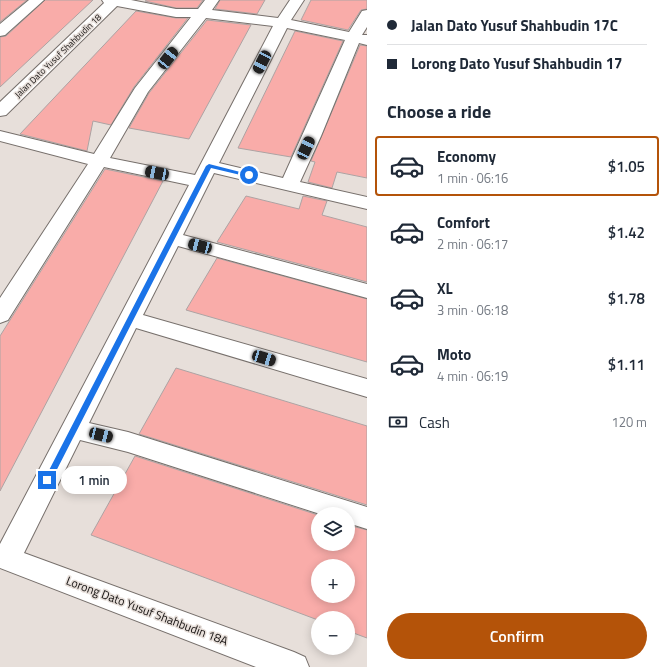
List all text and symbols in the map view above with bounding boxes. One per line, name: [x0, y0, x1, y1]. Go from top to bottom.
street label: Jalan Dato Yusuf Shahbudin 18: [11, 11, 104, 101]
text: Jalan Dato Yusuf Shahbudin 17C: [411, 14, 618, 37]
car: [156, 45, 180, 71]
car: [251, 49, 273, 75]
text: Lorong Dato Yusuf Shahbudin 17: [411, 52, 622, 75]
text: Choose a ride: [387, 98, 491, 125]
car: [295, 135, 317, 161]
text: Economy: [437, 145, 496, 168]
icon: car: [389, 148, 425, 184]
text: $1.05: [608, 155, 645, 178]
car: [144, 165, 170, 181]
route start: [240, 166, 258, 184]
text: 1 min · 06:16: [437, 168, 508, 188]
text: Comfort: [437, 211, 490, 234]
icon: car: [389, 214, 425, 250]
text: $1.42: [608, 221, 645, 244]
text: 2 min · 06:17: [437, 234, 508, 254]
car: [187, 237, 213, 255]
text: XL: [437, 277, 453, 300]
icon: car: [389, 280, 425, 316]
text: $1.78: [608, 287, 645, 310]
text: 3 min · 06:18: [437, 300, 508, 320]
text: Moto: [437, 343, 471, 366]
icon: car: [389, 346, 425, 382]
car: [251, 349, 277, 367]
text: $1.11: [608, 353, 645, 376]
text: 4 min · 06:19: [437, 366, 508, 386]
icon: cash: [387, 411, 409, 433]
text: Cash: [419, 411, 450, 434]
text: 120 m: [611, 412, 647, 432]
car: [88, 426, 114, 444]
callout: 1 min: [61, 466, 127, 494]
text: 1 min: [78, 470, 110, 490]
route end: [38, 471, 56, 489]
map controls: [311, 507, 355, 655]
button: layers: [311, 507, 355, 551]
button: +: [311, 559, 355, 603]
street label: Lorong Dato Yusuf Shahbudin 18A: [63, 571, 231, 650]
button: −: [311, 611, 355, 655]
button: Confirm: [387, 613, 647, 659]

